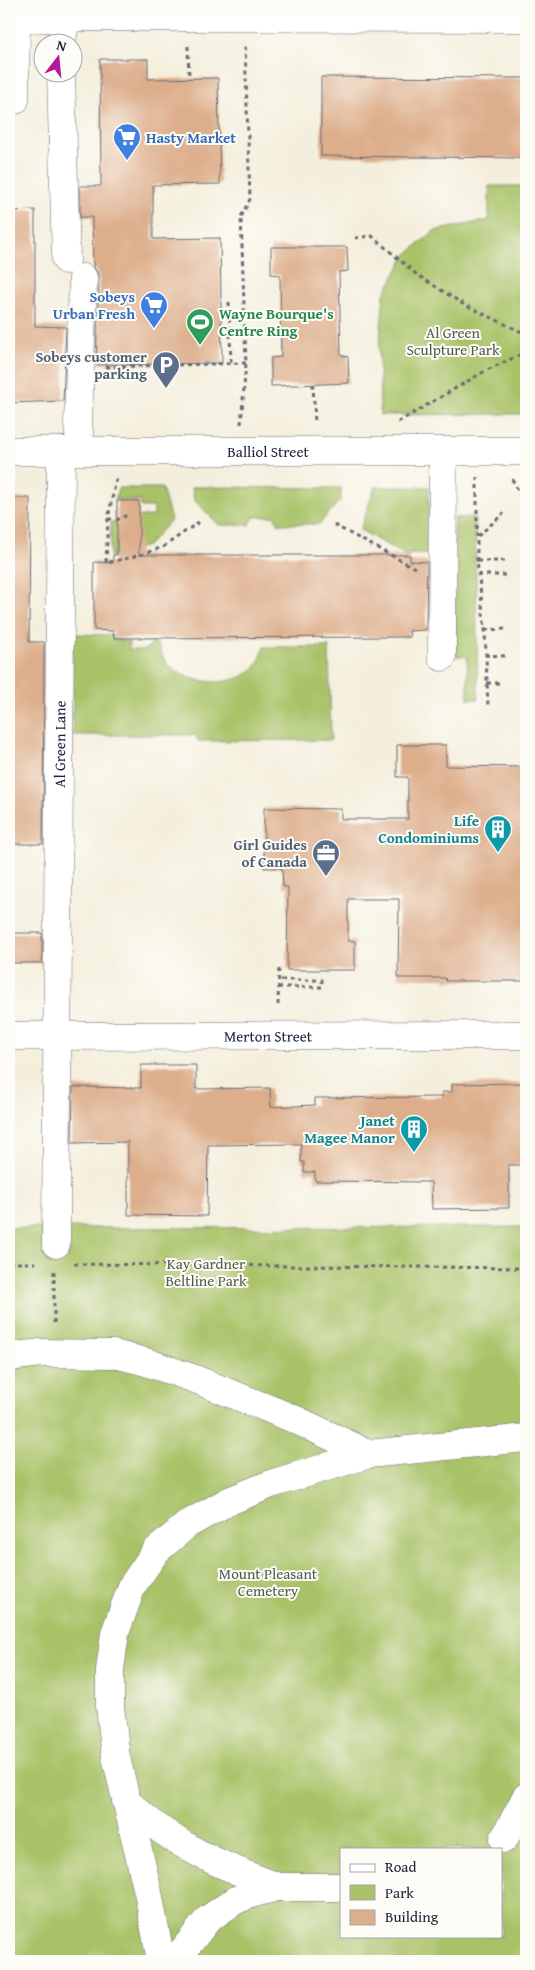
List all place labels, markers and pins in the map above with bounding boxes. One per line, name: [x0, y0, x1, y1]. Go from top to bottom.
supermarket icon: Hasty Market: [112, 122, 142, 161]
place label: Hasty Market: [146, 127, 236, 148]
place label: Sobeys Urban Fresh: [53, 286, 135, 324]
supermarket icon: Sobeys Urban Fresh: [139, 290, 169, 329]
place label: Wayne Bourque's Centre Ring: [219, 303, 334, 341]
sports icon: Wayne Bourque's Centre Ring: [185, 307, 215, 346]
place label: Sobeys customer parking: [35, 346, 147, 384]
parking icon: Sobeys customer parking: [151, 350, 181, 389]
place label: Life Condominiums: [378, 810, 479, 848]
building icon: Life Condominiums: [483, 814, 513, 853]
place label: Girl Guides of Canada: [234, 834, 307, 872]
office icon: Girl Guides of Canada: [311, 838, 341, 877]
place label: Janet Magee Manor: [304, 1110, 395, 1148]
building icon: Janet Magee Manor: [399, 1114, 429, 1153]

